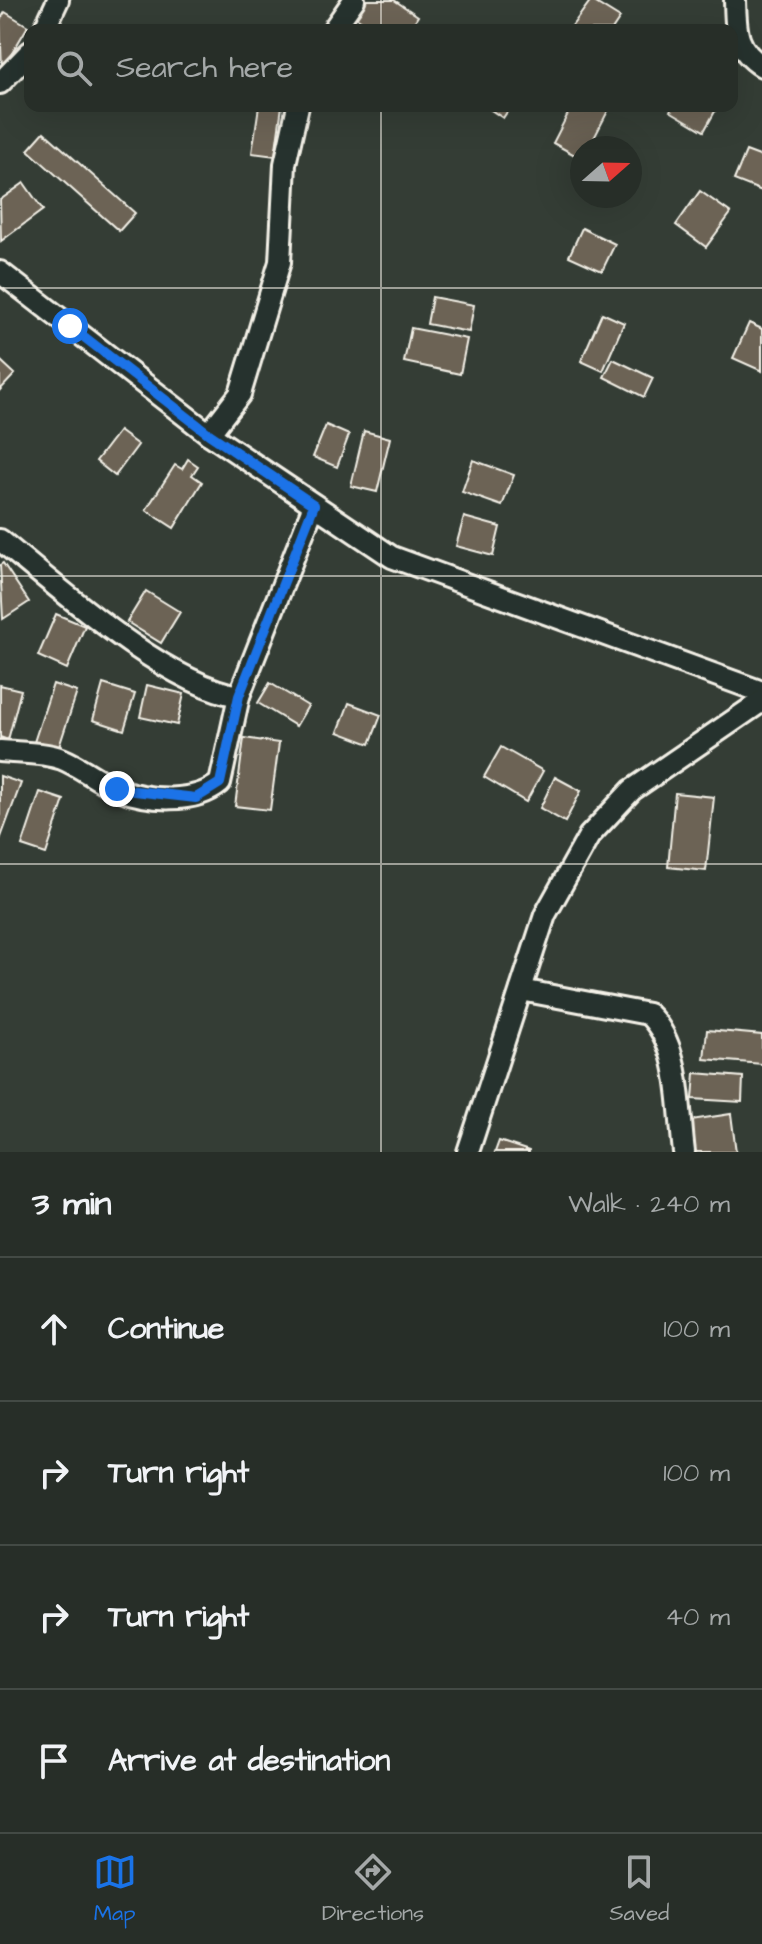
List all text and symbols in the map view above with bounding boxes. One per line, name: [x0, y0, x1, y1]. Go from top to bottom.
search box: [24, 24, 738, 112]
icon: search: [52, 46, 96, 90]
text: Search here: [116, 47, 293, 89]
north arrow: [570, 136, 642, 208]
route start: [52, 308, 88, 344]
route end: [99, 771, 135, 807]
text: 3 min: [32, 1180, 112, 1228]
text: Walk · 240 m: [568, 1186, 730, 1222]
icon: ahead: [32, 1307, 76, 1351]
text: Continue: [108, 1308, 224, 1350]
text: 100 m: [663, 1311, 730, 1347]
icon: right: [32, 1451, 76, 1495]
text: Turn right: [108, 1452, 249, 1494]
text: 100 m: [663, 1455, 730, 1491]
icon: right: [32, 1595, 76, 1639]
text: Turn right: [108, 1596, 249, 1638]
text: 40 m: [665, 1599, 730, 1635]
icon: arrive: [32, 1739, 76, 1783]
text: Arrive at destination: [108, 1740, 390, 1782]
tab: Map: [93, 1850, 137, 1929]
tab: Directions: [322, 1850, 424, 1929]
tab: Saved: [609, 1850, 669, 1929]

